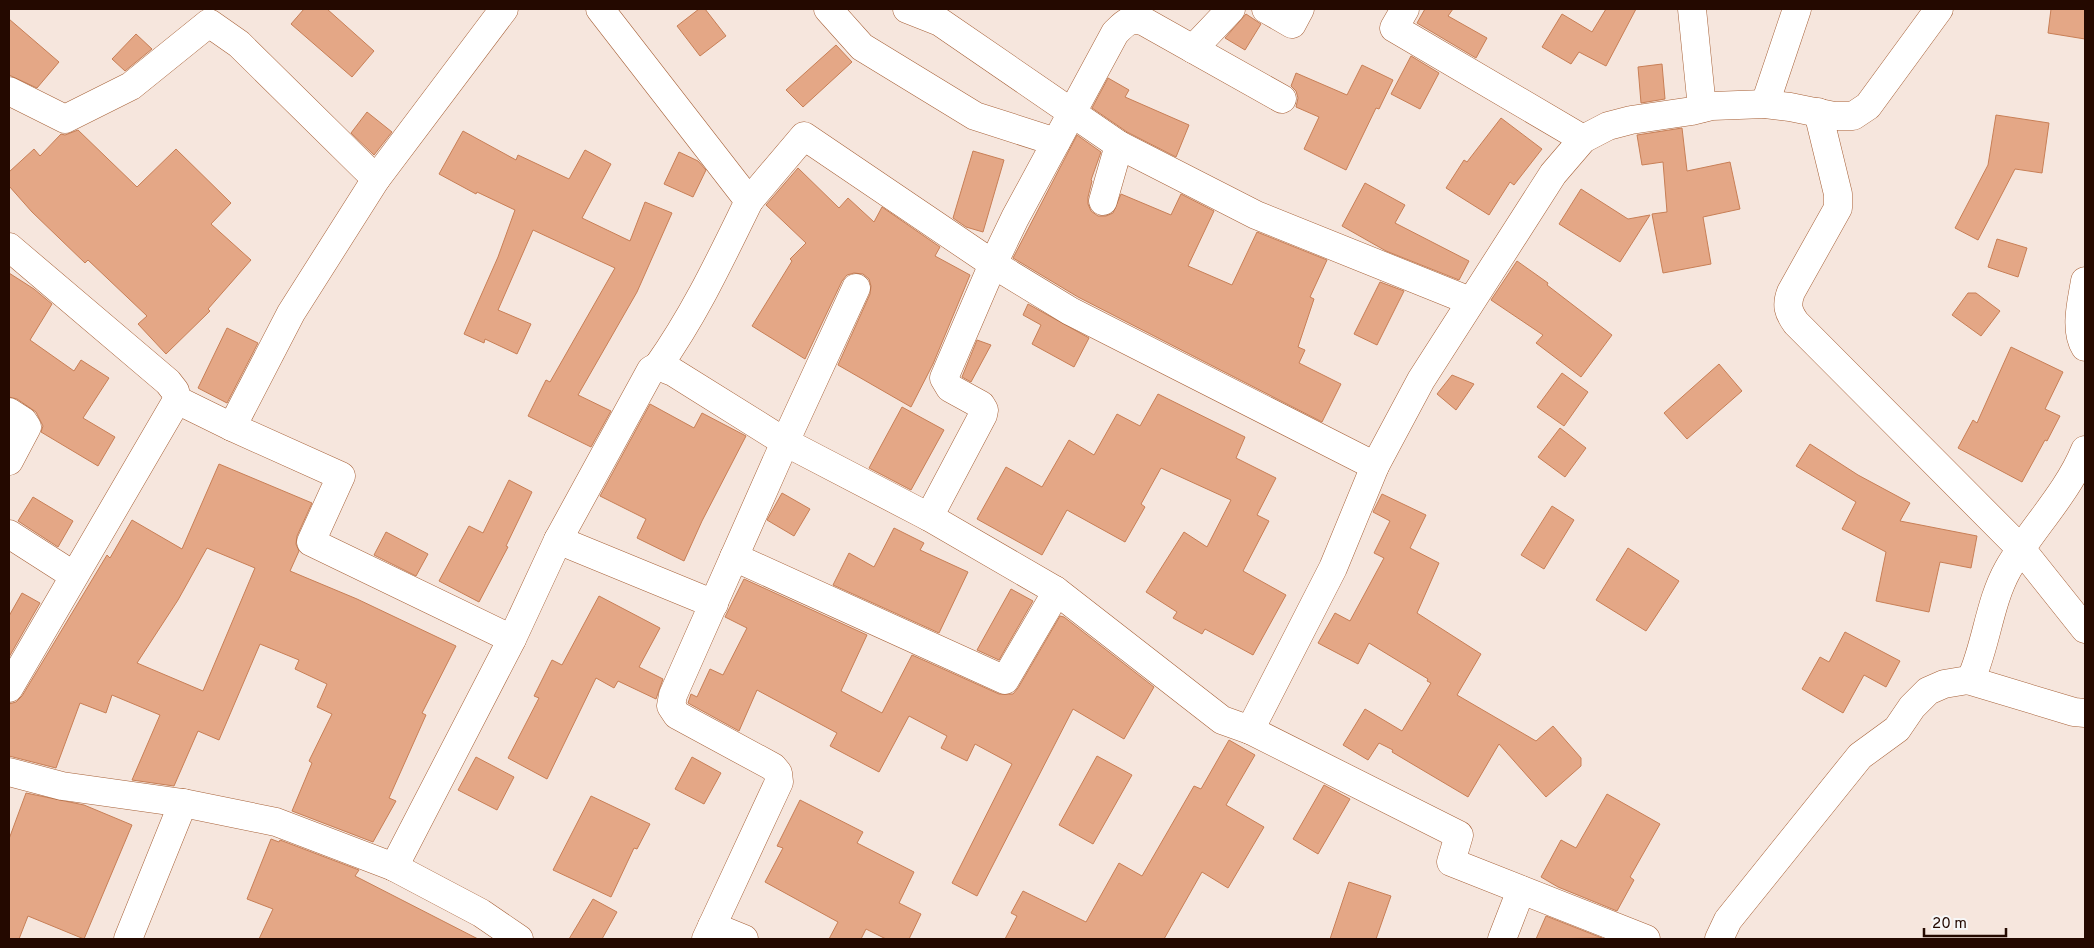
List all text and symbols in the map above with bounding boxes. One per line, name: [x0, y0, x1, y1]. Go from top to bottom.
scale bar: [1924, 906, 2006, 938]
text: 20 m: [1932, 915, 1967, 934]

